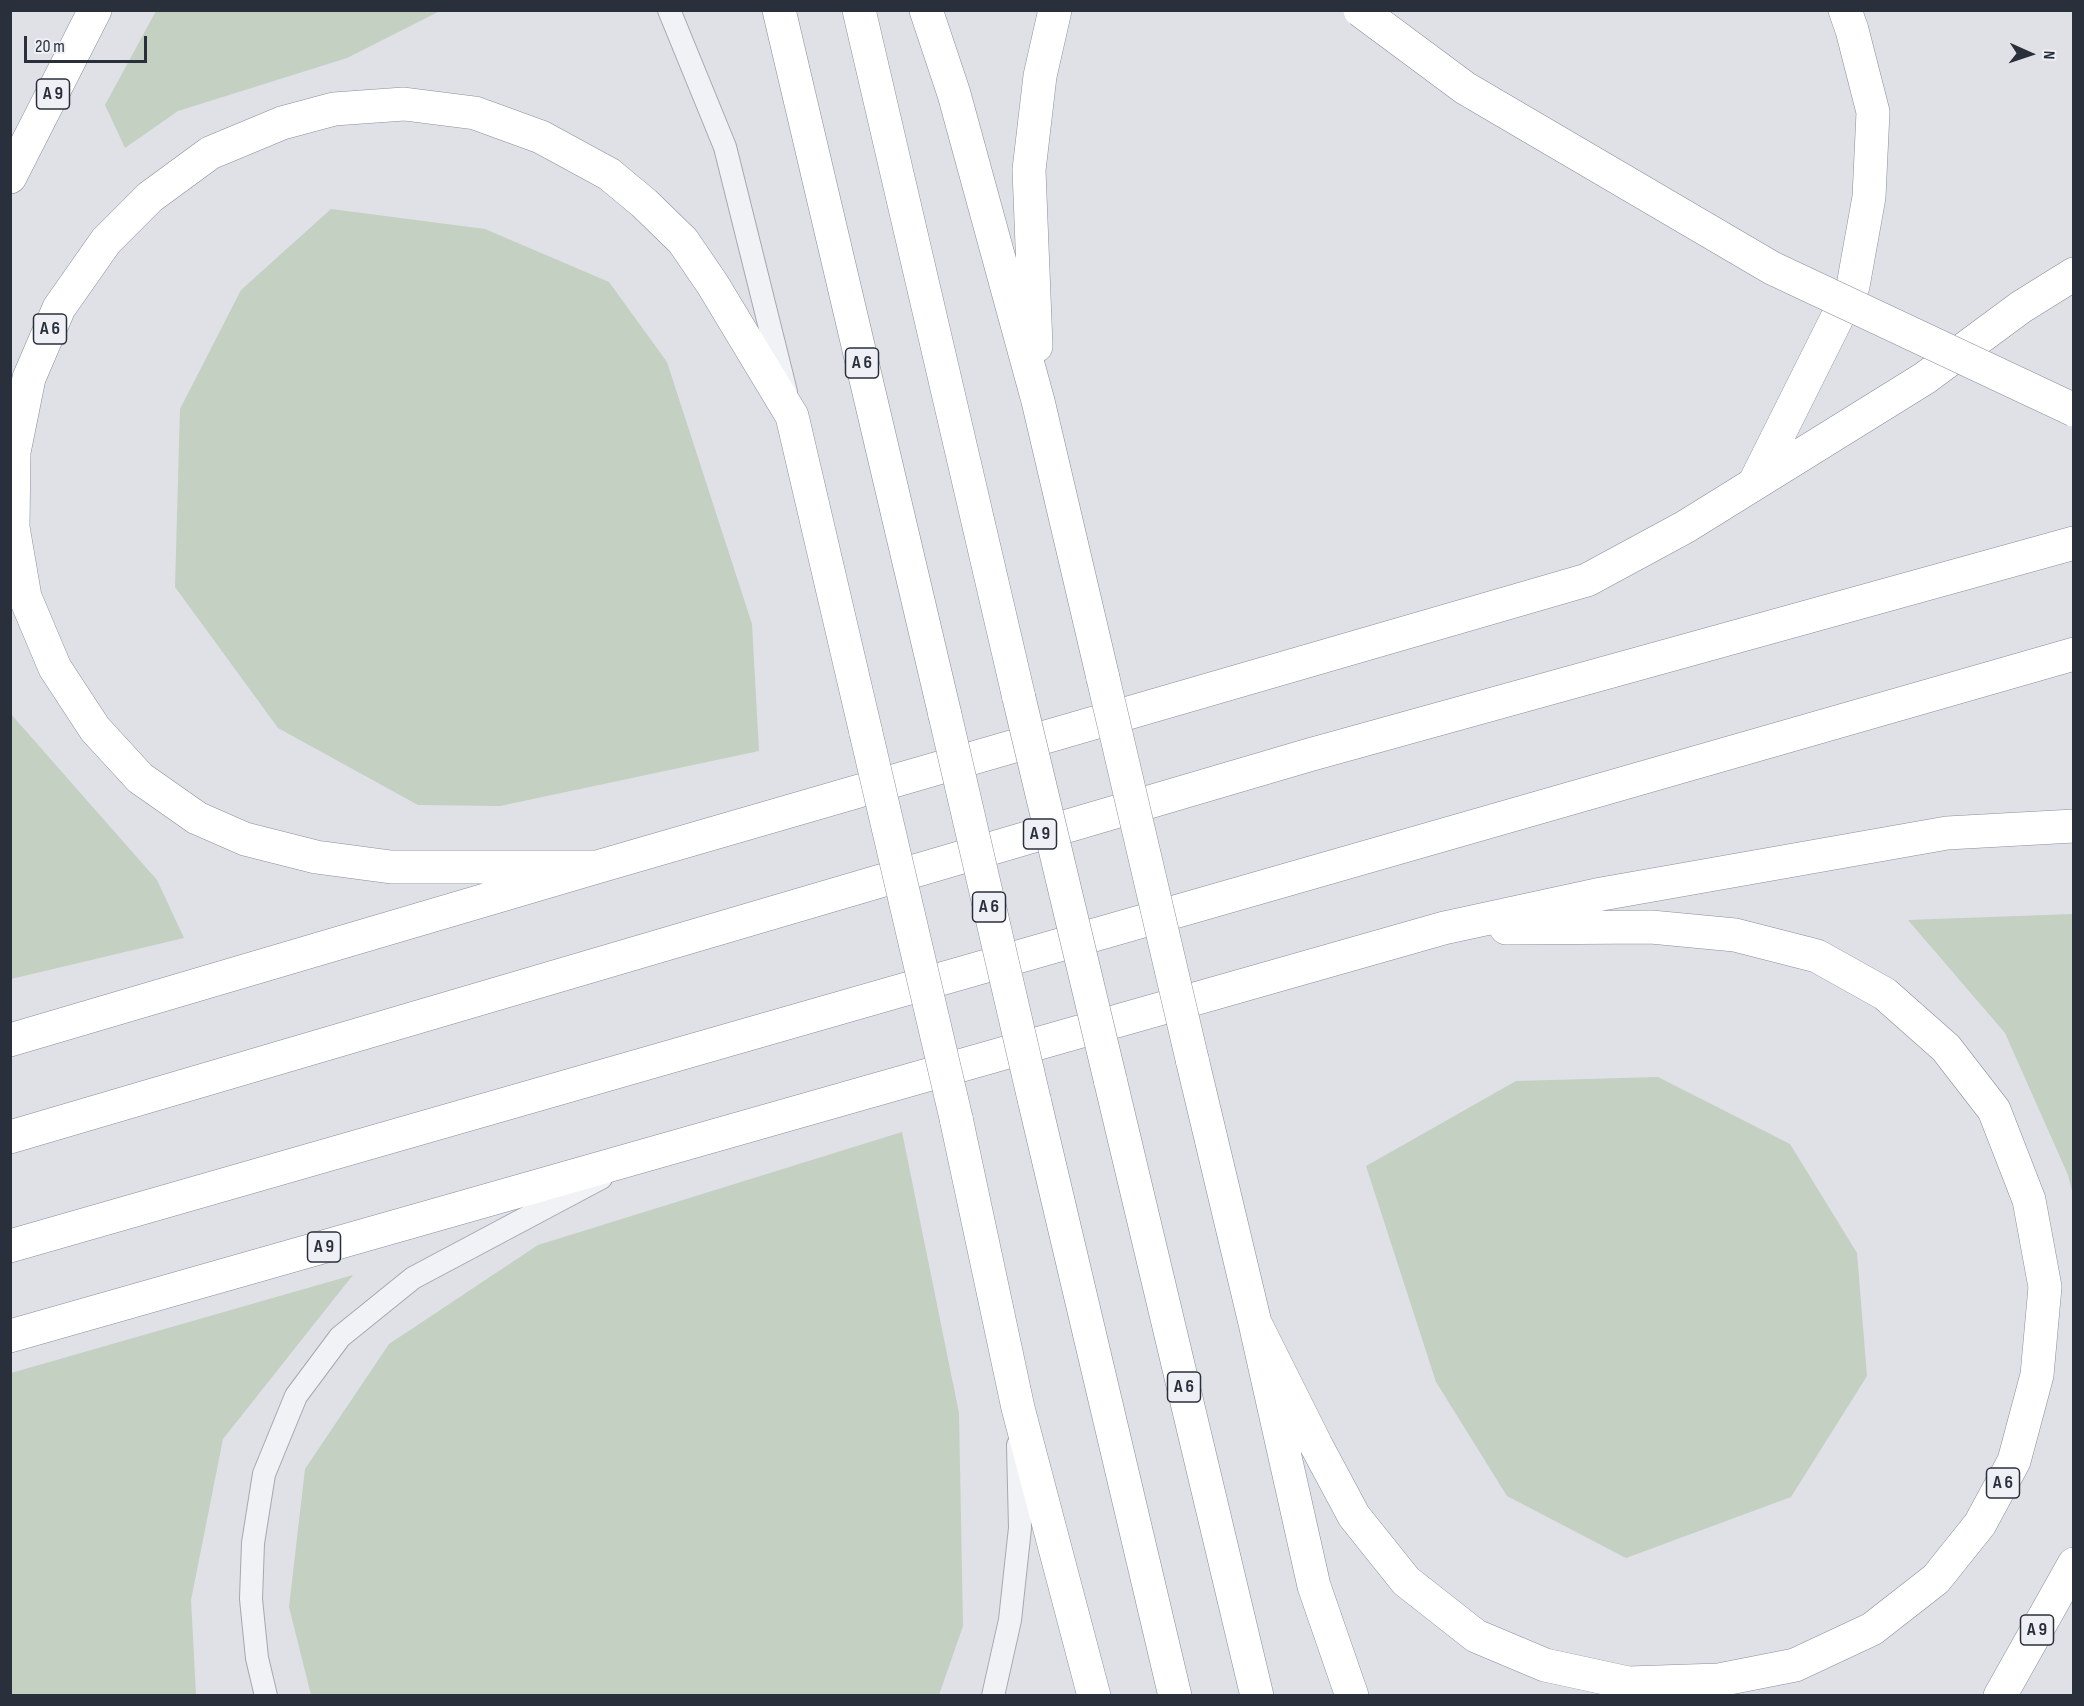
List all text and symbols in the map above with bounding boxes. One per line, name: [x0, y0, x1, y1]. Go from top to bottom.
scale bar: [27, 24, 150, 62]
north arrow: [2000, 24, 2060, 84]
text: 20 m: [35, 36, 65, 57]
text: N: [2039, 50, 2058, 60]
road number: A 9: [36, 79, 70, 109]
road number: A 6: [34, 314, 66, 344]
road number: A 6: [846, 348, 878, 378]
road number: A 9: [1024, 819, 1056, 849]
road number: A 6: [972, 892, 1006, 922]
road number: A 9: [308, 1232, 340, 1262]
road number: A 6: [1168, 1372, 1200, 1402]
road number: A 6: [1986, 1468, 2020, 1498]
road number: A 9: [2020, 1615, 2054, 1645]

